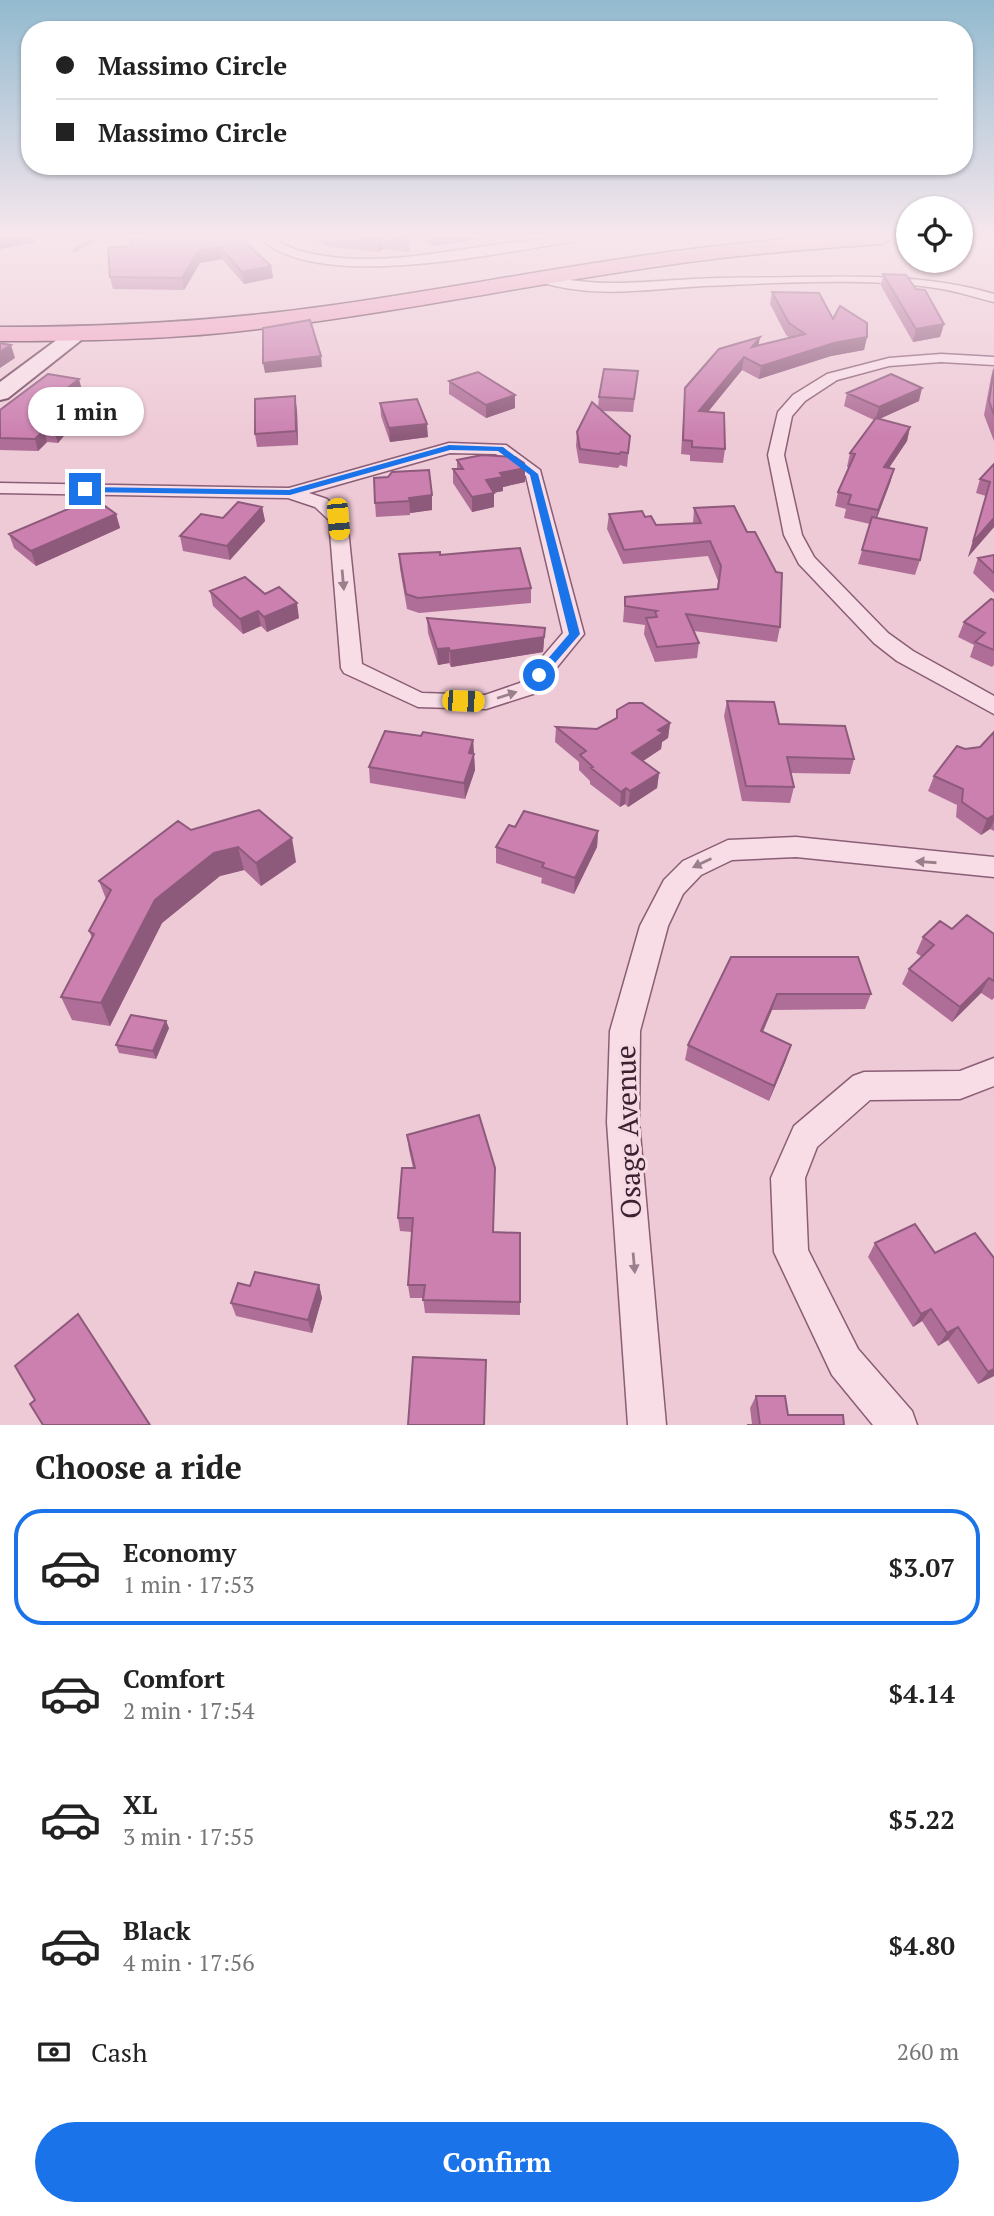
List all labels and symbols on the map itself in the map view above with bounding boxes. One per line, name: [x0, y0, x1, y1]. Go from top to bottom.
callout: 1 min: [27, 388, 143, 436]
route end: [69, 473, 101, 505]
car: [326, 497, 351, 541]
one-way arrow: [338, 569, 349, 591]
route start: [523, 659, 555, 691]
one-way arrow: [496, 689, 517, 700]
car: [442, 690, 485, 712]
one-way arrow: [915, 856, 937, 867]
one-way arrow: [692, 857, 712, 868]
street label: Osage Avenue: [606, 1045, 649, 1219]
one-way arrow: [629, 1253, 640, 1275]

